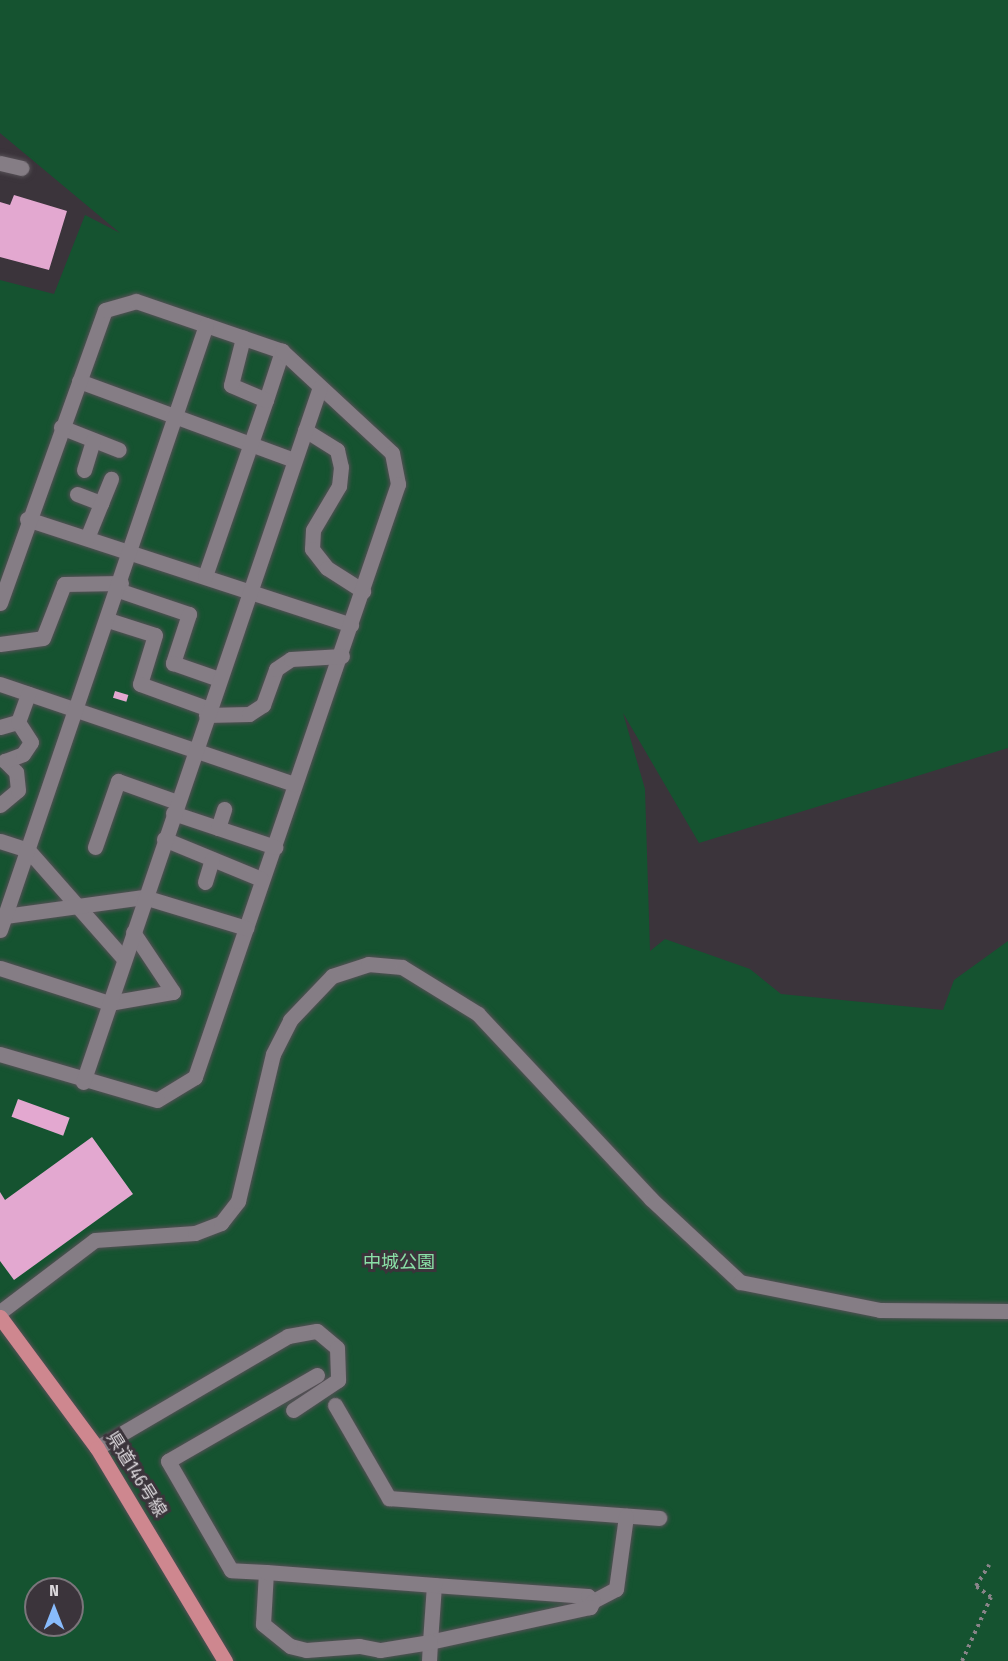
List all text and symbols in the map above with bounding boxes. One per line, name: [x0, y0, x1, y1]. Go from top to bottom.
park label: 中城公園: [363, 1251, 435, 1273]
street label: 県道146号線: [101, 1427, 171, 1521]
north arrow: [24, 1577, 84, 1637]
text: N: [49, 1581, 59, 1600]

